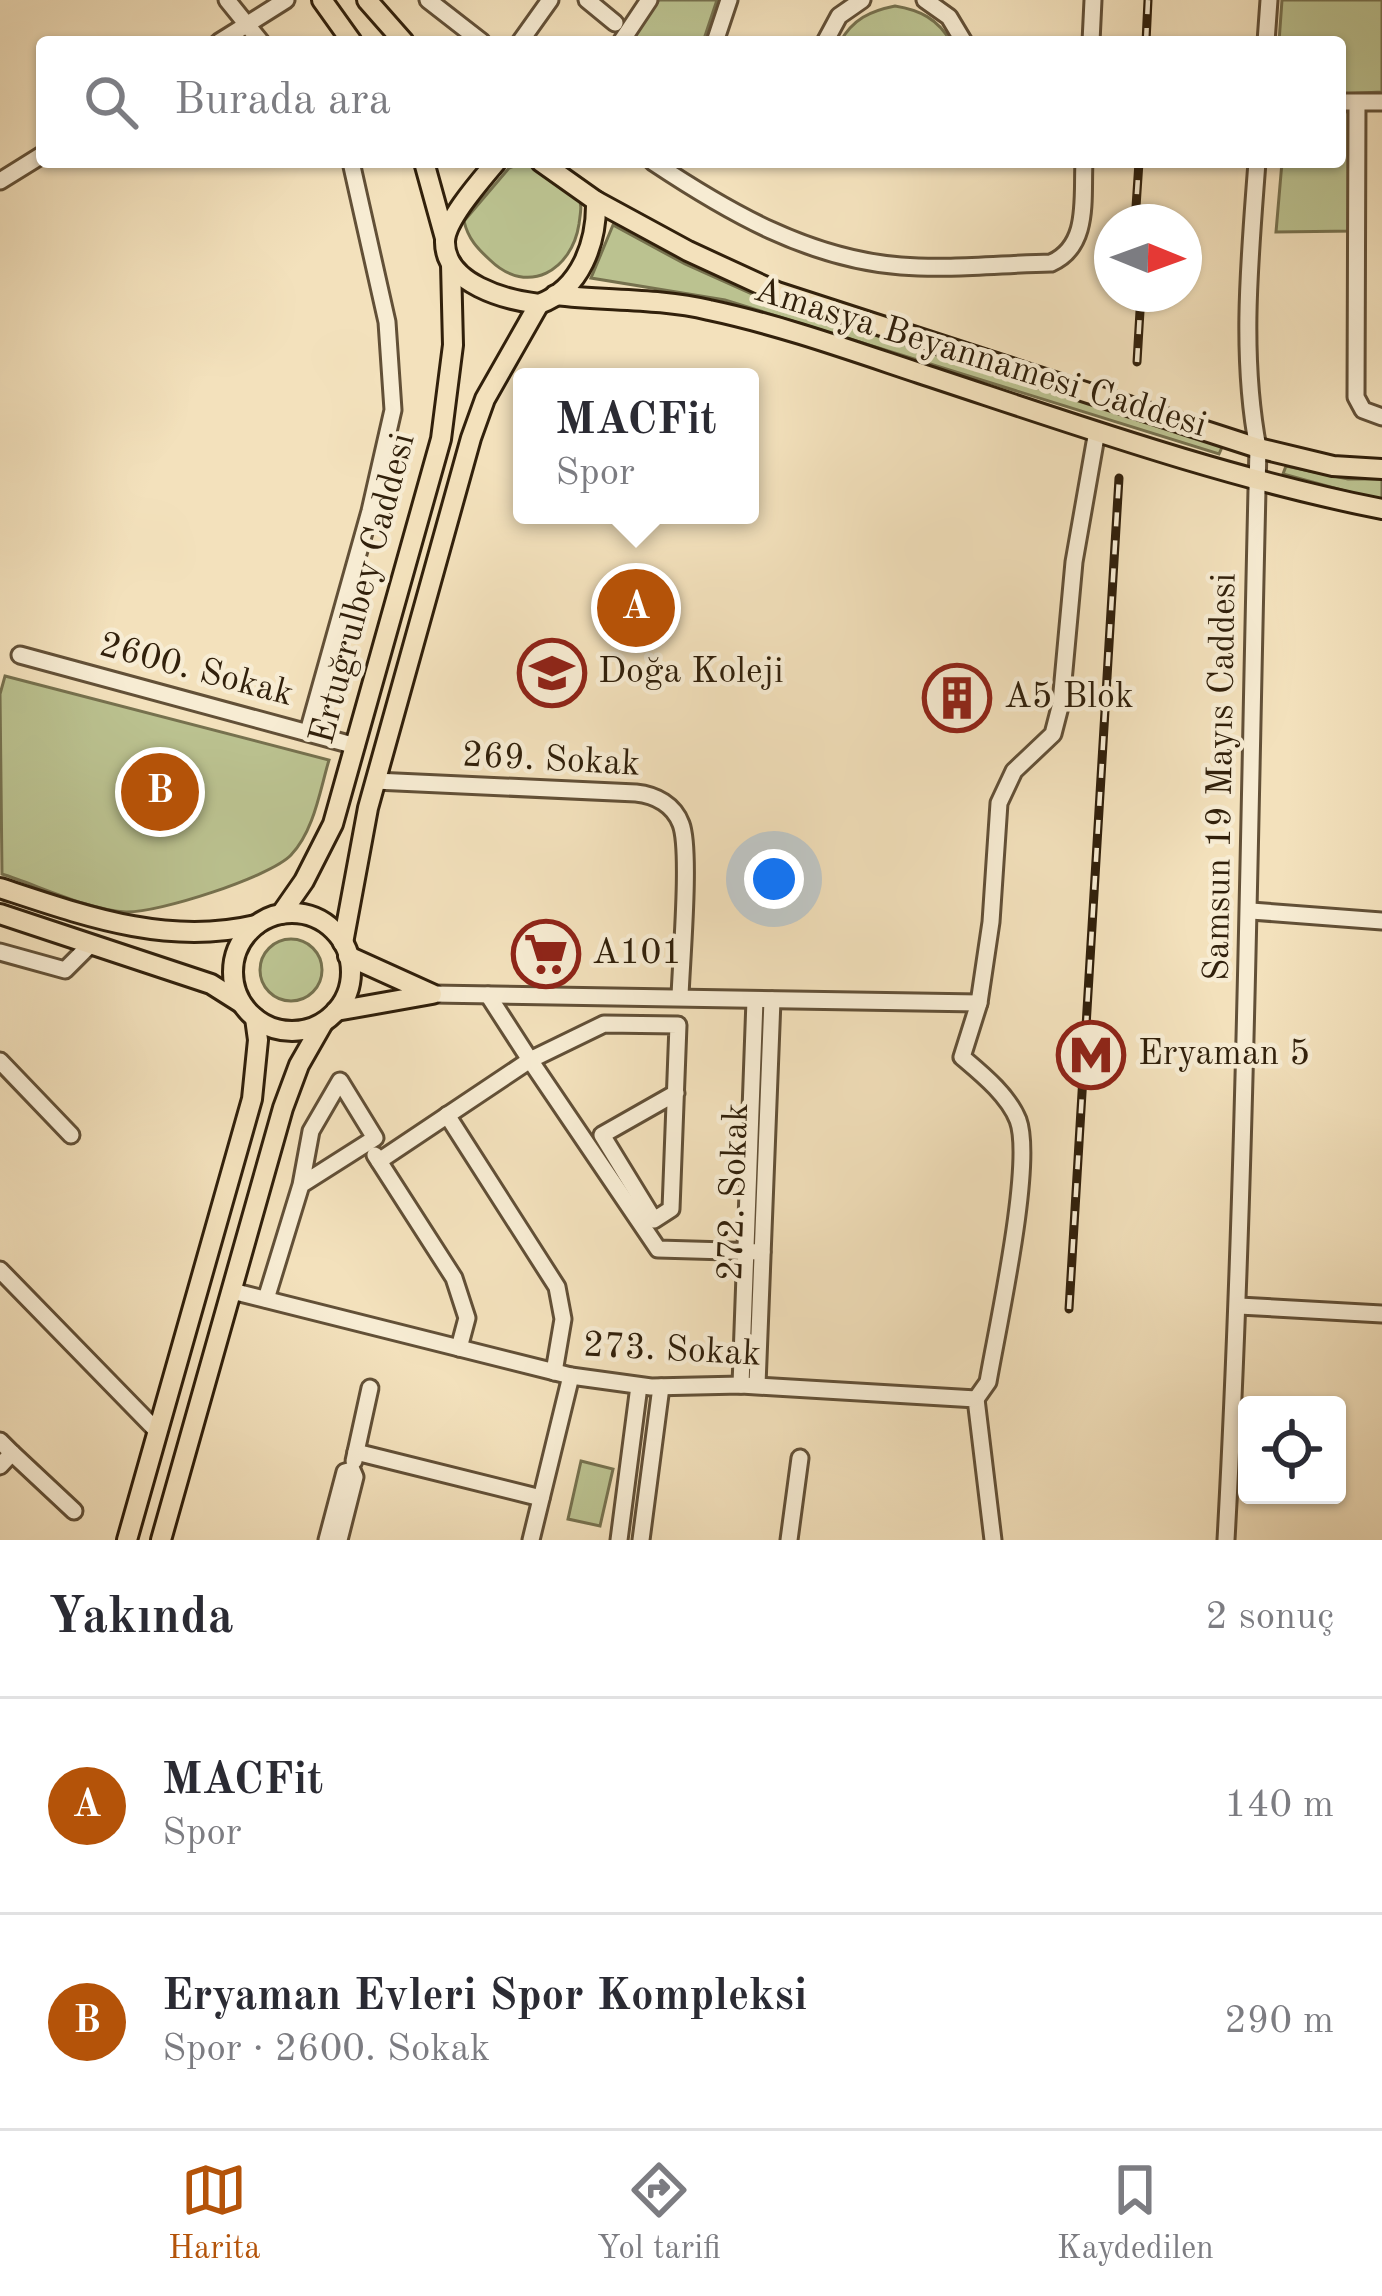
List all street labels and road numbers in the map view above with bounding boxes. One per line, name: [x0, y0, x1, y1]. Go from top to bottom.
street label: Amasya Beyannamesi Caddesi: [750, 273, 1210, 445]
street label: Ertuğrulbey Caddesi: [305, 430, 423, 748]
street label: Samsun 19 Mayıs Caddesi: [1200, 573, 1244, 981]
street label: 2600. Sokak: [95, 628, 297, 714]
street label: 269. Sokak: [461, 738, 641, 784]
street label: 272. Sokak: [714, 1102, 756, 1282]
street label: 273. Sokak: [582, 1328, 762, 1374]

